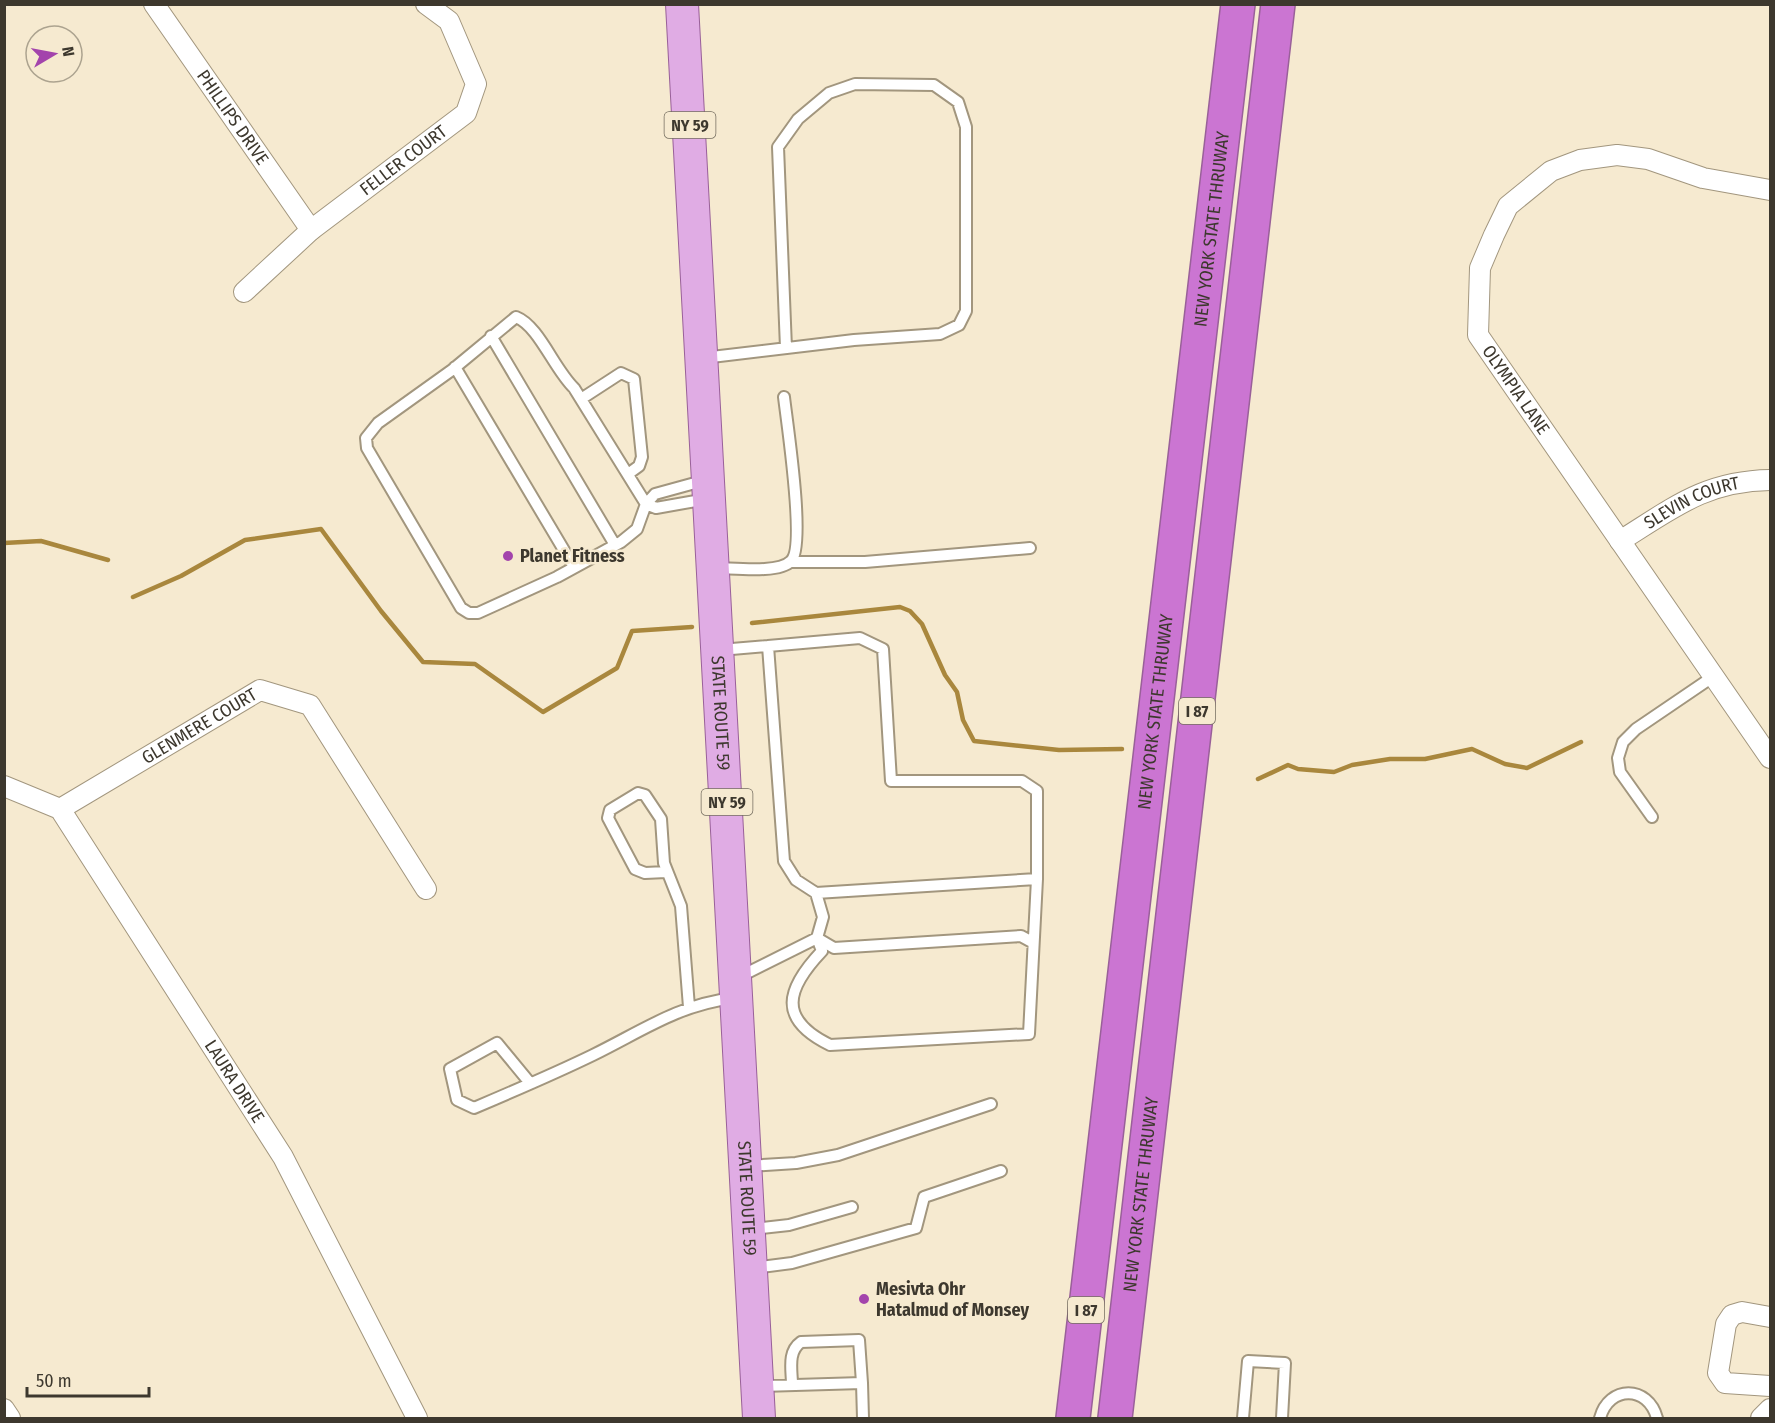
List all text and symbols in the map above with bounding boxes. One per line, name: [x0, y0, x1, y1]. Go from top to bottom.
north arrow: [24, 24, 84, 84]
text: N: [58, 45, 78, 58]
street label: PHILLIPS DRIVE: [192, 66, 273, 169]
road number: NY 59: [664, 112, 716, 138]
street label: FELLER COURT: [356, 120, 452, 200]
street label: NEW YORK STATE THRUWAY: [1189, 130, 1234, 328]
street label: OLYMPIA LANE: [1477, 341, 1554, 439]
street label: SLEVIN COURT: [1640, 472, 1742, 534]
place label: Planet Fitness: [520, 545, 625, 567]
marker: Planet Fitness: [501, 549, 515, 563]
street label: NEW YORK STATE THRUWAY: [1133, 613, 1178, 811]
street label: STATE ROUTE 59: [706, 655, 735, 771]
street label: GLENMERE COURT: [138, 683, 261, 769]
road number: I 87: [1179, 698, 1215, 724]
road number: NY 59: [702, 789, 752, 815]
street label: LAURA DRIVE: [200, 1036, 269, 1127]
street label: NEW YORK STATE THRUWAY: [1119, 1096, 1163, 1293]
street label: STATE ROUTE 59: [733, 1140, 761, 1256]
place label: Mesivta Ohr Hatalmud of Monsey: [876, 1278, 1029, 1321]
marker: Mesivta Ohr Hatalmud of Monsey: [857, 1292, 871, 1306]
road number: I 87: [1068, 1297, 1104, 1323]
scale bar: [27, 1360, 148, 1398]
text: 50 m: [36, 1370, 72, 1392]

